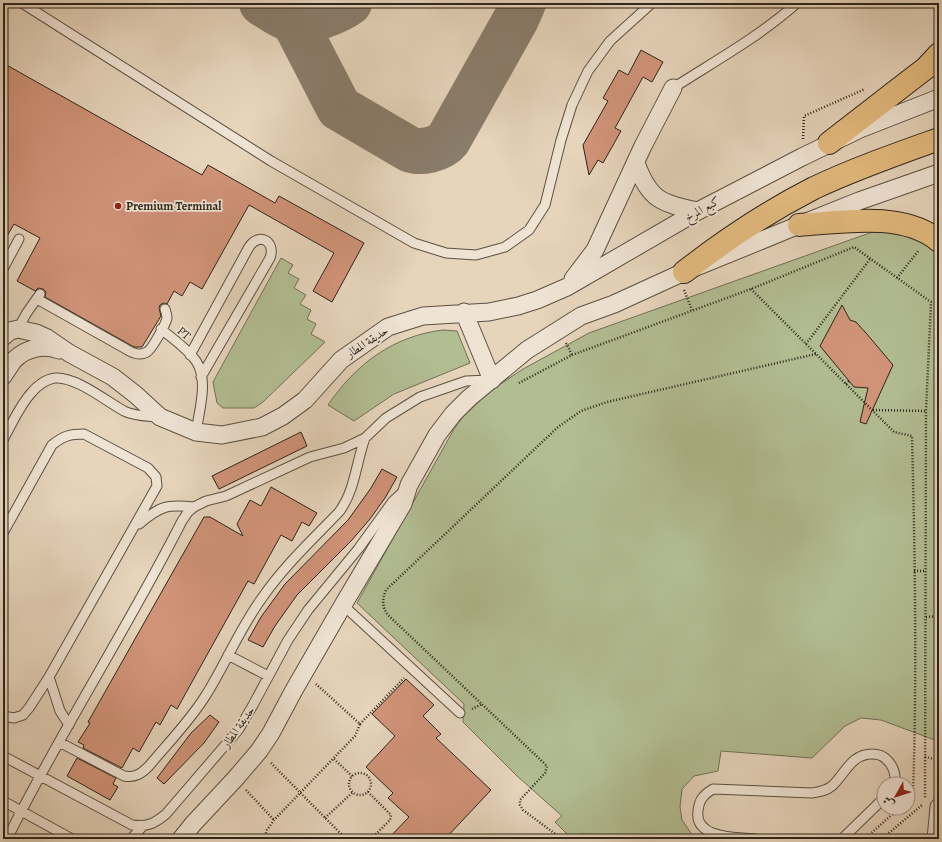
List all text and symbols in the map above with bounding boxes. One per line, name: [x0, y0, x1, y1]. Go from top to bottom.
street label: كبع المرخ: [681, 193, 724, 228]
place label: Premium Terminal: [126, 198, 222, 214]
marker: Premium Terminal: [113, 201, 123, 211]
street label: حديقة المطار: [342, 322, 391, 362]
street label: PT: [174, 323, 195, 344]
street label: حديقة المطار: [217, 703, 258, 752]
north arrow: [876, 776, 916, 816]
text: ش: [879, 793, 898, 811]

